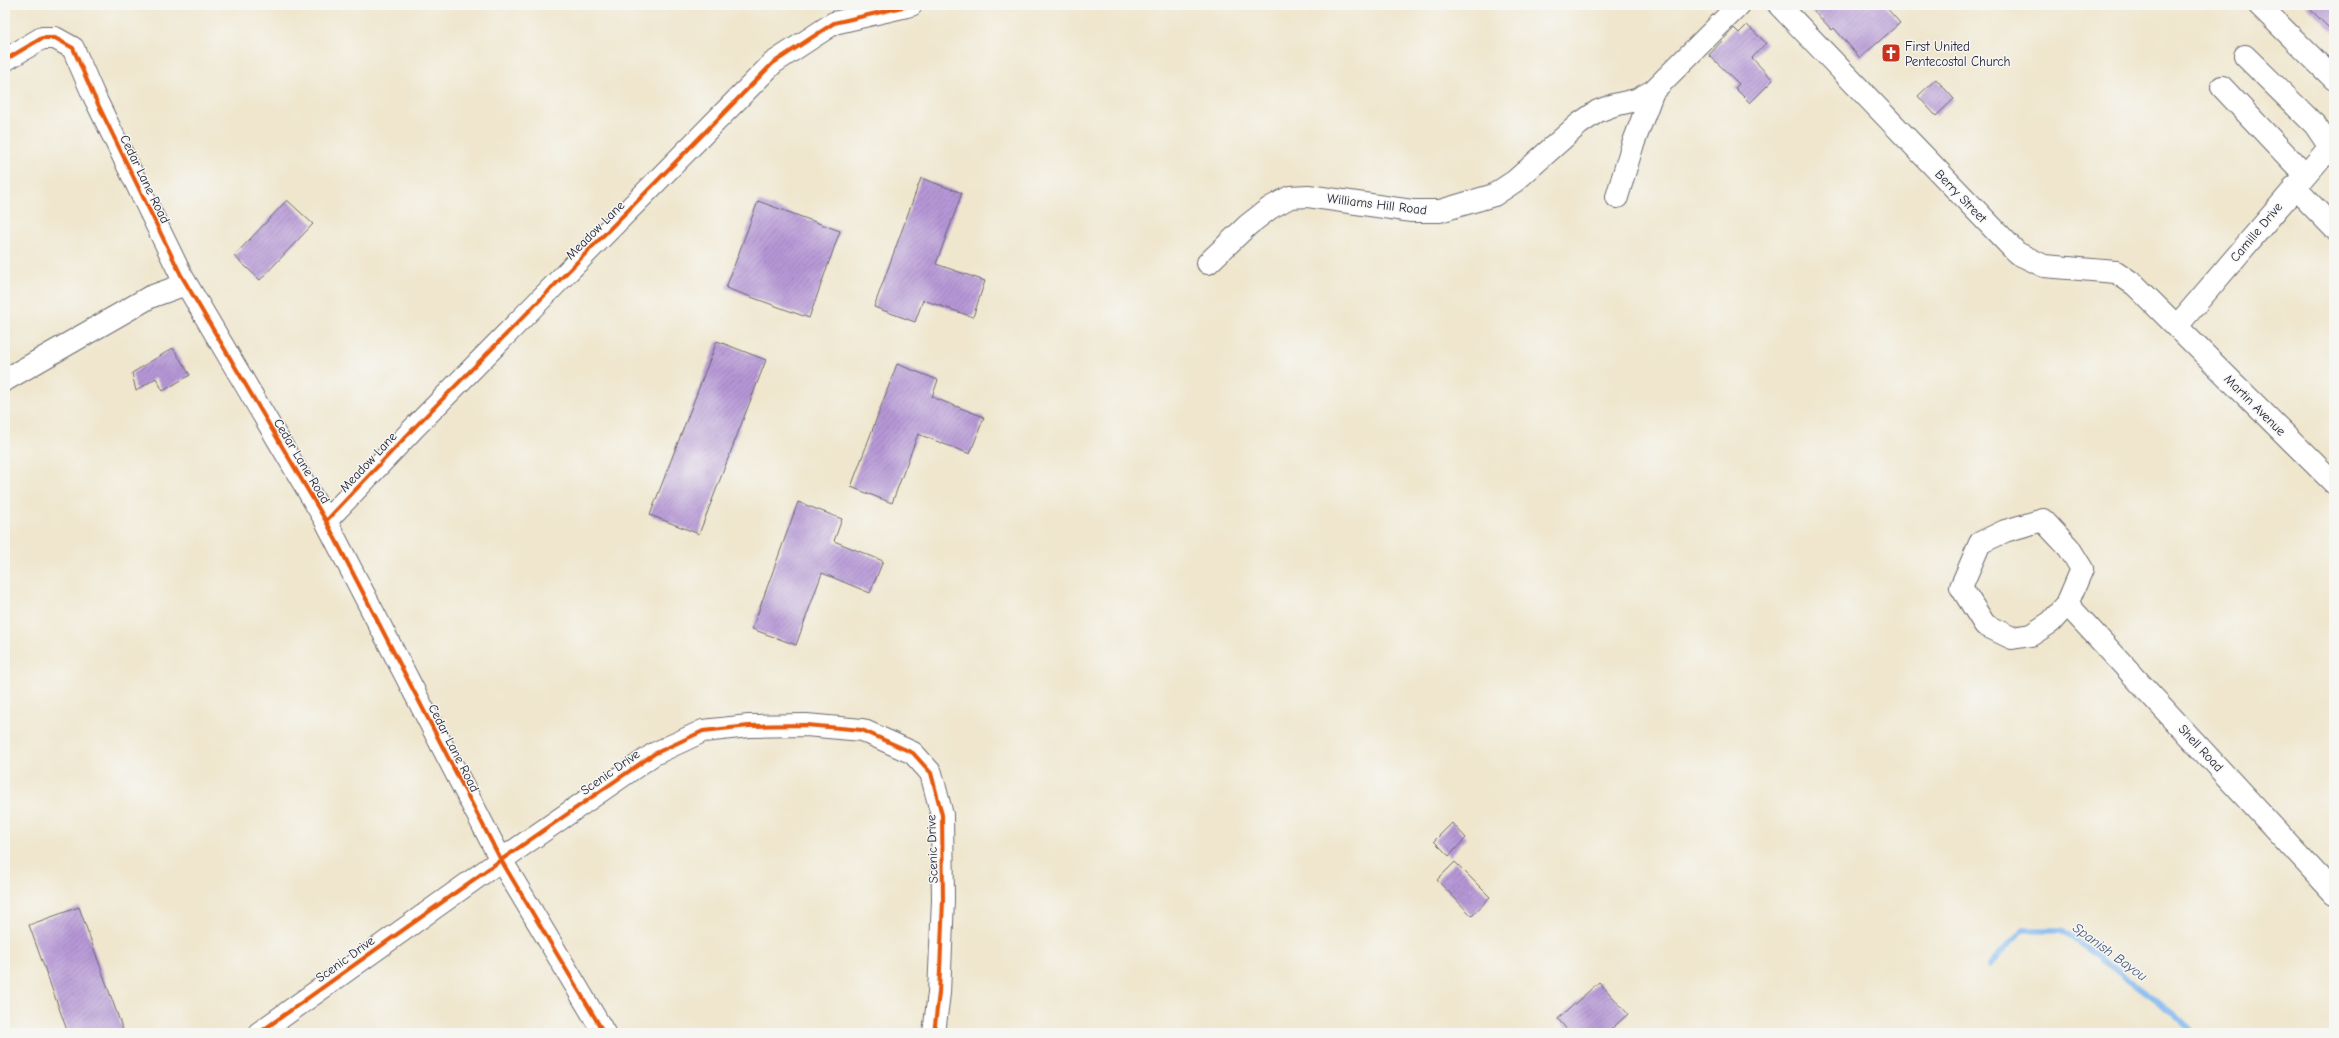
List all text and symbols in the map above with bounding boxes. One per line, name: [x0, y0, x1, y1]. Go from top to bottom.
place label: First United Pentecostal Church: [1905, 39, 2011, 69]
church icon: First United Pentecostal Church: [1880, 42, 1902, 64]
street label: Cedar Lane Road: [117, 132, 173, 226]
street label: Berry Street: [1932, 166, 1991, 226]
street label: Williams Hill Road: [1326, 190, 1428, 218]
street label: Meadow Lane: [563, 197, 628, 262]
street label: Camille Drive: [2227, 199, 2285, 265]
street label: Martin Avenue: [2221, 371, 2289, 439]
street label: Cedar Lane Road: [271, 416, 333, 506]
street label: Meadow Lane: [336, 429, 400, 495]
street label: Cedar Lane Road: [425, 702, 483, 794]
street label: Shell Road: [2175, 721, 2227, 775]
street label: Scenic Drive: [578, 746, 643, 798]
street label: Scenic Drive: [923, 814, 941, 884]
water label: Spanish Bayou: [2069, 919, 2151, 985]
street label: Scenic Drive: [313, 932, 378, 985]

